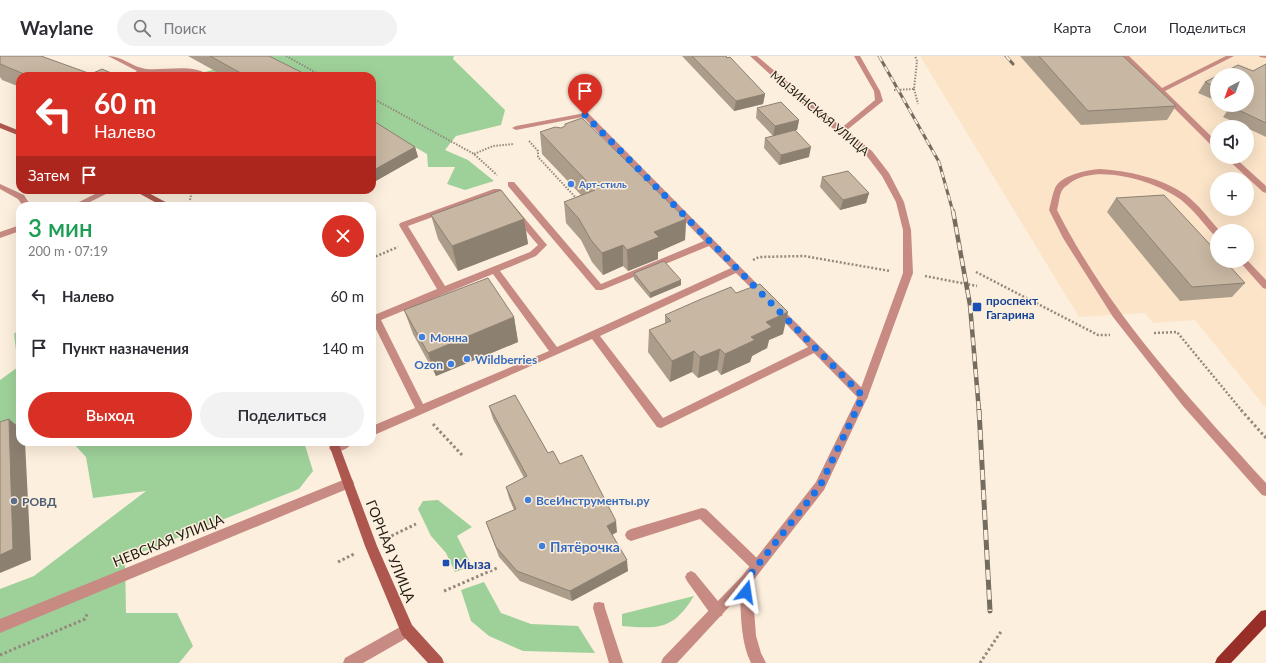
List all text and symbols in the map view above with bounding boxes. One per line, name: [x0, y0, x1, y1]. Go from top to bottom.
search box: [117, 10, 397, 46]
text: Waylane: [20, 16, 93, 39]
icon: search: [131, 17, 153, 39]
text: Поиск: [163, 19, 206, 37]
text: Карта: [1053, 19, 1091, 36]
text: Слои: [1113, 19, 1147, 36]
text: Поделиться: [1169, 19, 1246, 36]
street label: МЫЗИНСКАЯ УЛИЦА: [767, 67, 873, 159]
north arrow: [1210, 68, 1254, 112]
map controls: [1210, 68, 1254, 268]
pin: [568, 74, 602, 115]
icon: arrive: [574, 80, 596, 102]
text: 60 m: [94, 86, 157, 120]
icon: left: [28, 88, 80, 140]
text: Налево: [94, 120, 156, 142]
button: sound: [1210, 120, 1254, 164]
icon: arrive: [78, 164, 100, 186]
text: Затем: [28, 166, 70, 184]
button: +: [1210, 172, 1254, 216]
place label: Арт-стиль: [578, 178, 627, 190]
marker: Арт-стиль: [566, 179, 576, 189]
text: 3 мин: [28, 213, 92, 242]
button: close: [322, 215, 364, 257]
button: −: [1210, 224, 1254, 268]
text: 200 m · 07:19: [28, 243, 108, 259]
icon: left: [28, 285, 50, 307]
text: Налево: [62, 287, 114, 305]
text: 60 m: [330, 287, 364, 305]
place label: проспект Гагарина: [986, 293, 1039, 322]
marker: проспект Гагарина: [971, 301, 983, 313]
place label: Монна: [430, 330, 468, 345]
marker: Монна: [417, 332, 427, 342]
icon: arrive: [28, 337, 50, 359]
text: Пункт назначения: [62, 339, 189, 357]
text: 140 m: [322, 339, 364, 357]
place label: Wildberries: [475, 352, 537, 367]
marker: Wildberries: [462, 354, 472, 364]
place label: Ozon: [414, 357, 443, 372]
marker: Ozon: [446, 359, 456, 369]
button: Выход: [28, 392, 192, 438]
button: Поделиться: [200, 392, 364, 438]
place label: ВсеИнструменты.ру: [536, 493, 650, 508]
place label: РОВД: [22, 494, 57, 509]
marker: ВсеИнструменты.ру: [523, 495, 533, 505]
marker: РОВД: [9, 496, 19, 506]
street label: ГОРНАЯ УЛИЦА: [363, 497, 419, 605]
street label: НЕВСКАЯ УЛИЦА: [110, 510, 226, 570]
place label: Пятёрочка: [550, 538, 620, 555]
marker: Пятёрочка: [537, 541, 547, 551]
place label: Мыза: [454, 555, 491, 572]
marker: Мыза: [441, 558, 451, 568]
position arrow: [725, 571, 767, 613]

